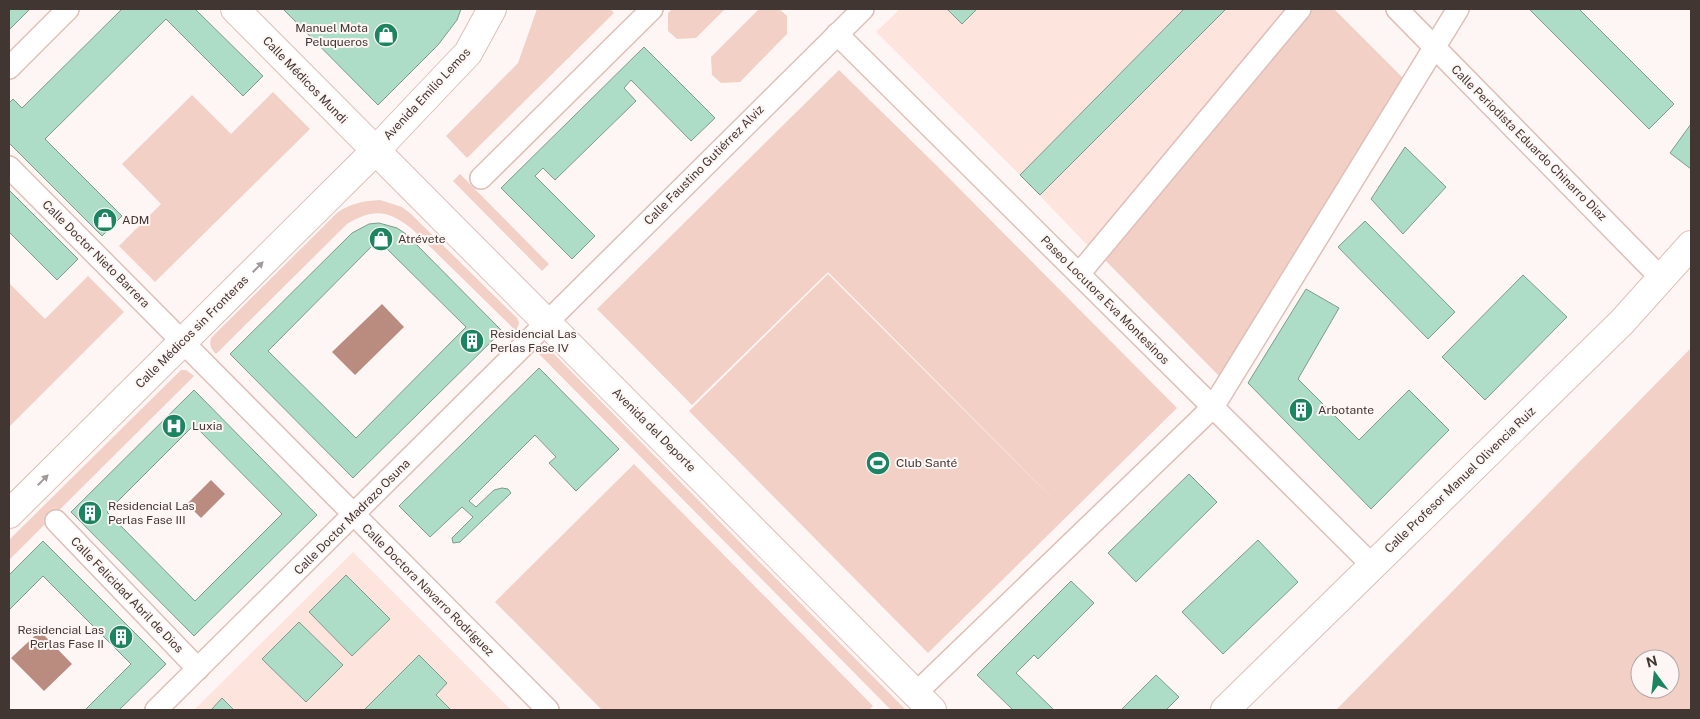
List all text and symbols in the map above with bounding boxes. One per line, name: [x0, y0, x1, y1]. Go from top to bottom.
place label: Manuel Mota Peluqueros: [295, 21, 368, 49]
shop icon: Manuel Mota Peluqueros: [373, 22, 399, 48]
street label: Calle Médicos Mundi: [260, 33, 350, 127]
street label: Avenida Emilio Lemos: [381, 45, 473, 143]
street label: Calle Periodista Eduardo Chinarro Diaz: [1448, 62, 1610, 224]
street label: Calle Faustino Gutiérrez Alviz: [641, 102, 767, 228]
street label: Calle Doctor Nieto Barrera: [39, 197, 153, 311]
shop icon: ADM: [92, 207, 118, 233]
place label: ADM: [122, 213, 149, 227]
shop icon: Atrévete: [368, 226, 394, 252]
place label: Atrévete: [398, 232, 446, 246]
street label: Paseo Locutora Eva Montesinos: [1038, 233, 1172, 367]
one-way arrow: [252, 261, 264, 273]
street label: Calle Médicos sin Fronteras: [133, 273, 251, 391]
place label: Residencial Las Perlas Fase IV: [490, 327, 577, 355]
building icon: Residencial Las Perlas Fase IV: [459, 328, 485, 354]
street label: Avenida del Deporte: [609, 385, 699, 475]
building icon: Arbotante: [1288, 397, 1314, 423]
place label: Arbotante: [1318, 403, 1374, 417]
street label: Calle Profesor Manuel Olivencia Ruiz: [1382, 404, 1538, 556]
hospital icon: Luxia: [161, 413, 187, 439]
place label: Luxia: [192, 419, 222, 433]
sports icon: Club Santé: [865, 450, 891, 476]
street label: Calle Doctor Madrazo Osuna: [291, 456, 413, 578]
place label: Club Santé: [896, 456, 958, 470]
one-way arrow: [37, 474, 49, 486]
place label: Residencial Las Perlas Fase III: [108, 499, 195, 527]
building icon: Residencial Las Perlas Fase III: [77, 500, 103, 526]
street label: Calle Doctora Navarro Rodríguez: [359, 521, 497, 659]
street label: Calle Felicidad Abril de Dios: [68, 534, 186, 656]
place label: Residencial Las Perlas Fase II: [17, 623, 104, 651]
building icon: Residencial Las Perlas Fase II: [108, 624, 134, 650]
north arrow: [1630, 649, 1680, 699]
text: N: [1644, 652, 1659, 671]

